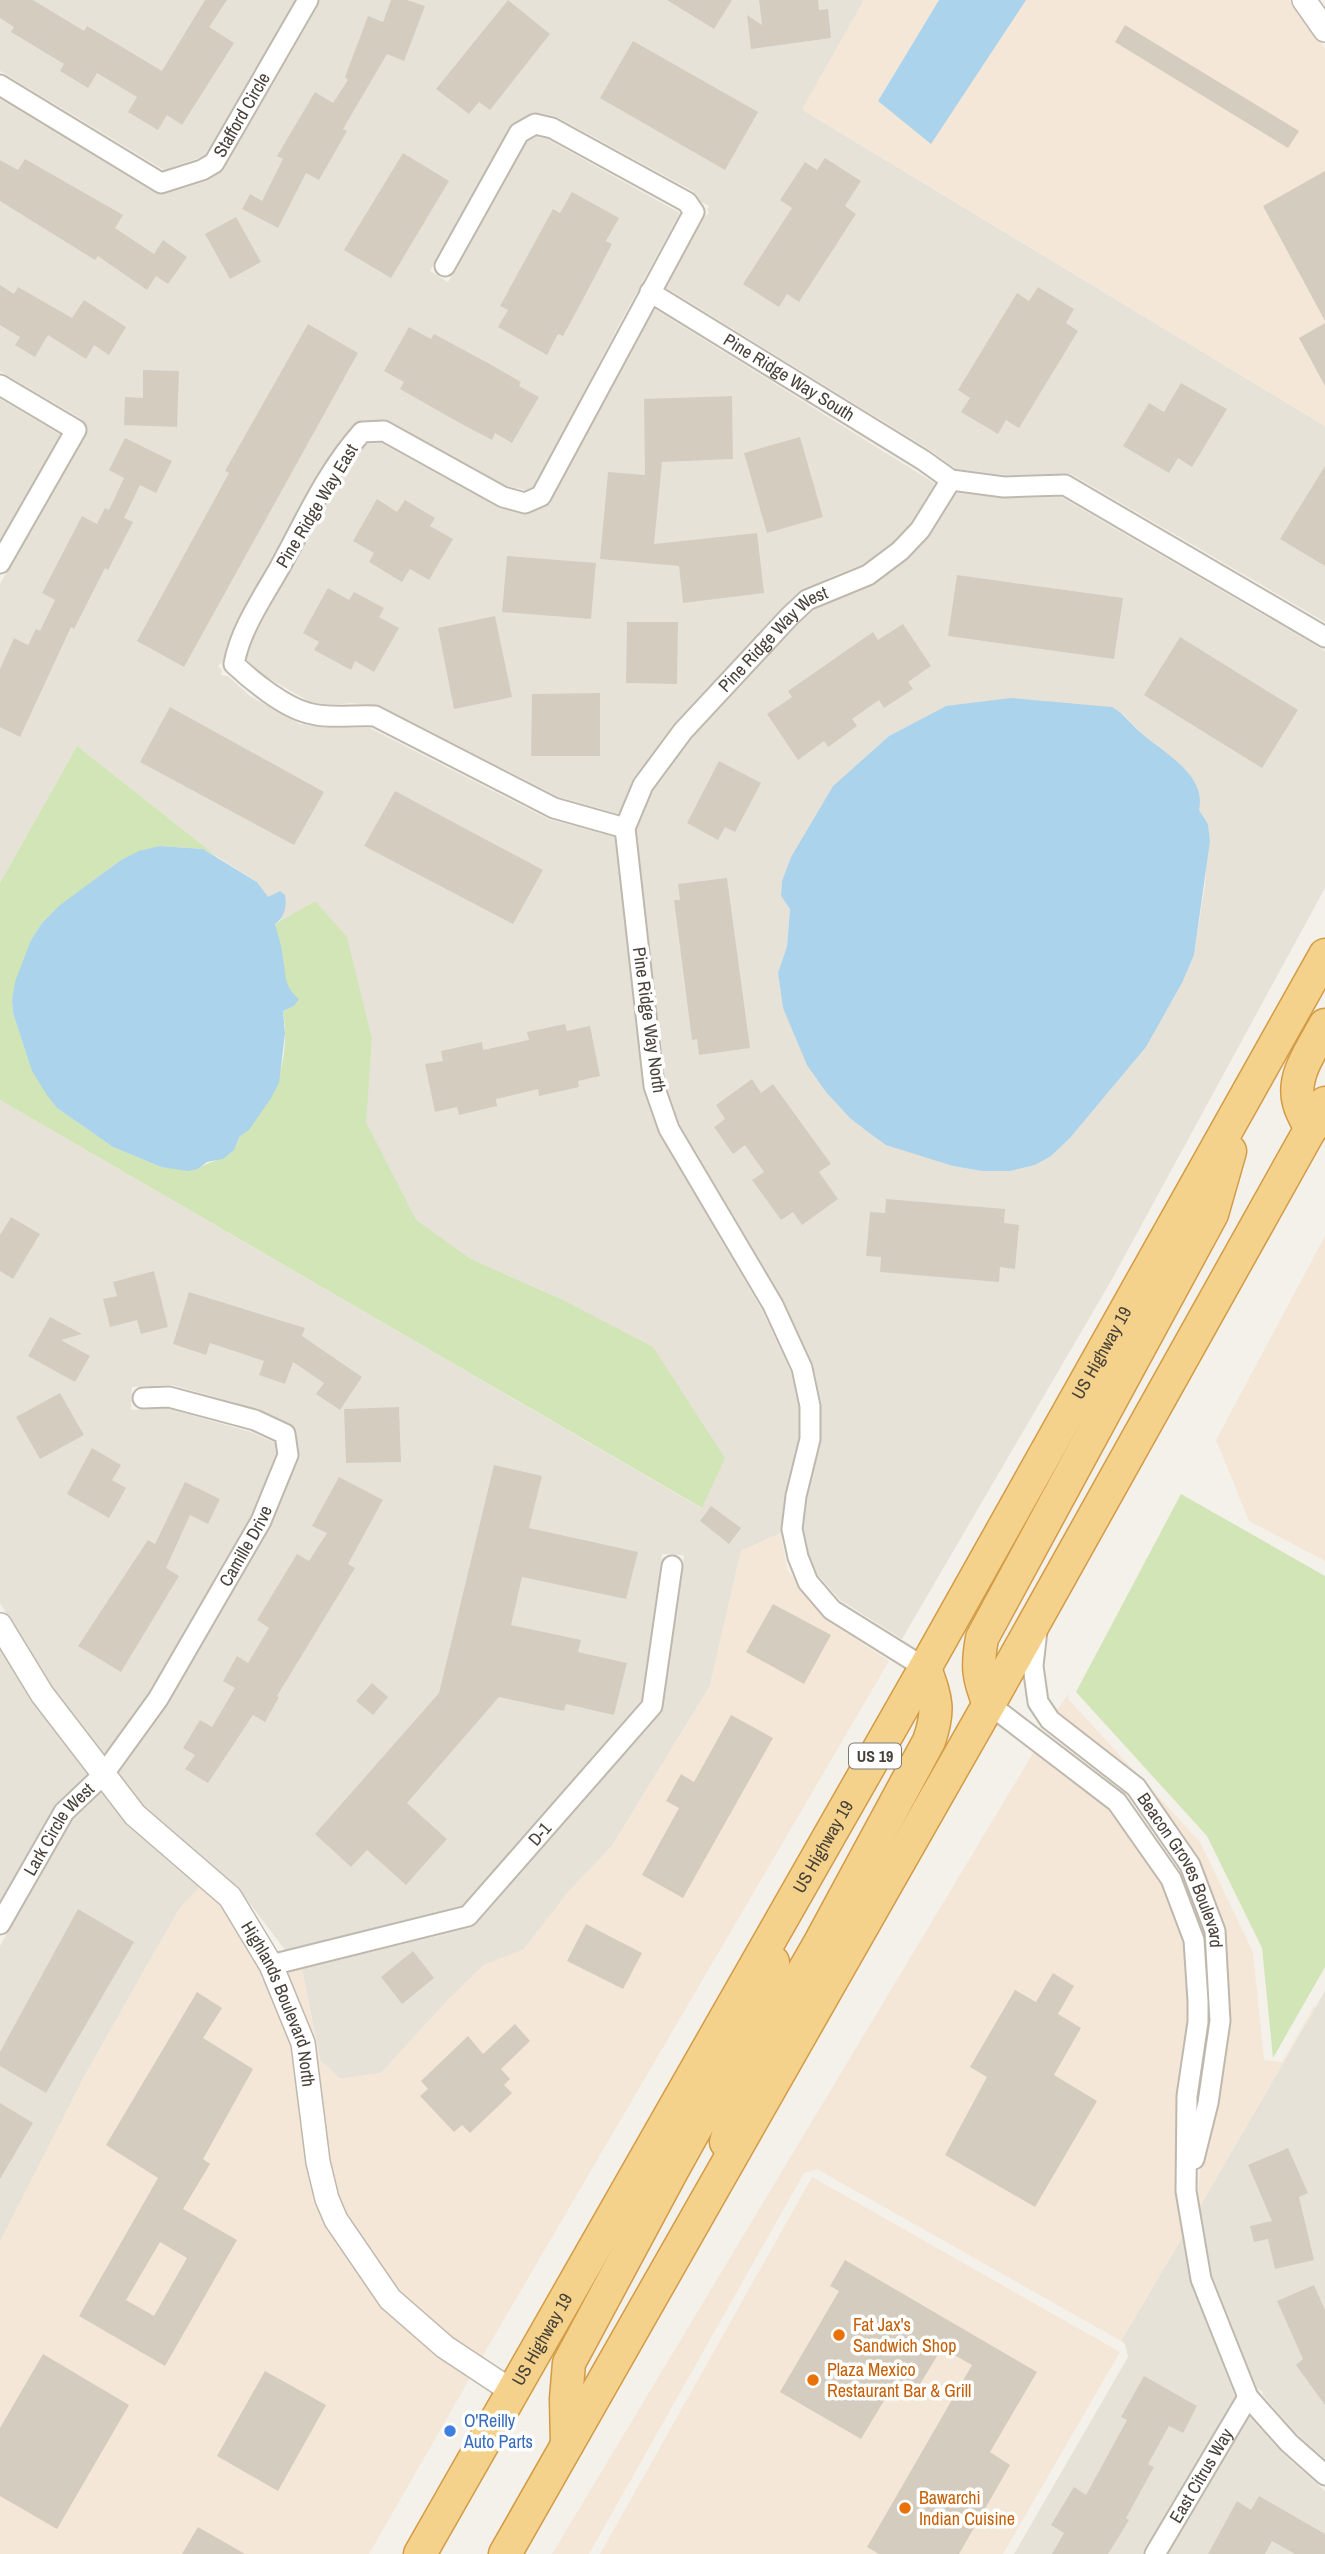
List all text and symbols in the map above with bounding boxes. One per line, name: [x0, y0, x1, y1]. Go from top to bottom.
street label: Stafford Circle: [207, 68, 276, 162]
street label: Pine Ridge Way South: [719, 327, 859, 427]
street label: Pine Ridge Way East: [270, 439, 363, 572]
street label: Pine Ridge Way West: [712, 580, 831, 697]
street label: Pine Ridge Way North: [627, 945, 672, 1095]
street label: US Highway 19: [1065, 1302, 1137, 1404]
street label: Camille Drive: [213, 1502, 278, 1591]
road number: US 19: [849, 1744, 901, 1768]
street label: Lark Circle West: [17, 1777, 99, 1880]
street label: Beacon Groves Boulevard: [1132, 1787, 1229, 1948]
street label: US Highway 19: [786, 1796, 859, 1897]
street label: D-1: [522, 1816, 557, 1851]
street label: Highlands Boulevard North: [235, 1916, 321, 2088]
street label: US Highway 19: [506, 2288, 578, 2390]
place label: Fat Jax's Sandwich Shop: [853, 2312, 956, 2358]
marker: Fat Jax's Sandwich Shop: [831, 2327, 847, 2343]
place label: Plaza Mexico Restaurant Bar & Grill: [827, 2357, 971, 2403]
marker: Plaza Mexico Restaurant Bar & Grill: [805, 2372, 821, 2388]
place label: O'Reilly Auto Parts: [463, 2408, 533, 2454]
marker: O'Reilly Auto Parts: [442, 2423, 458, 2439]
street label: East Citrus Way: [1163, 2423, 1239, 2528]
place label: Bawarchi Indian Cuisine: [919, 2485, 1015, 2531]
marker: Bawarchi Indian Cuisine: [897, 2500, 913, 2516]

